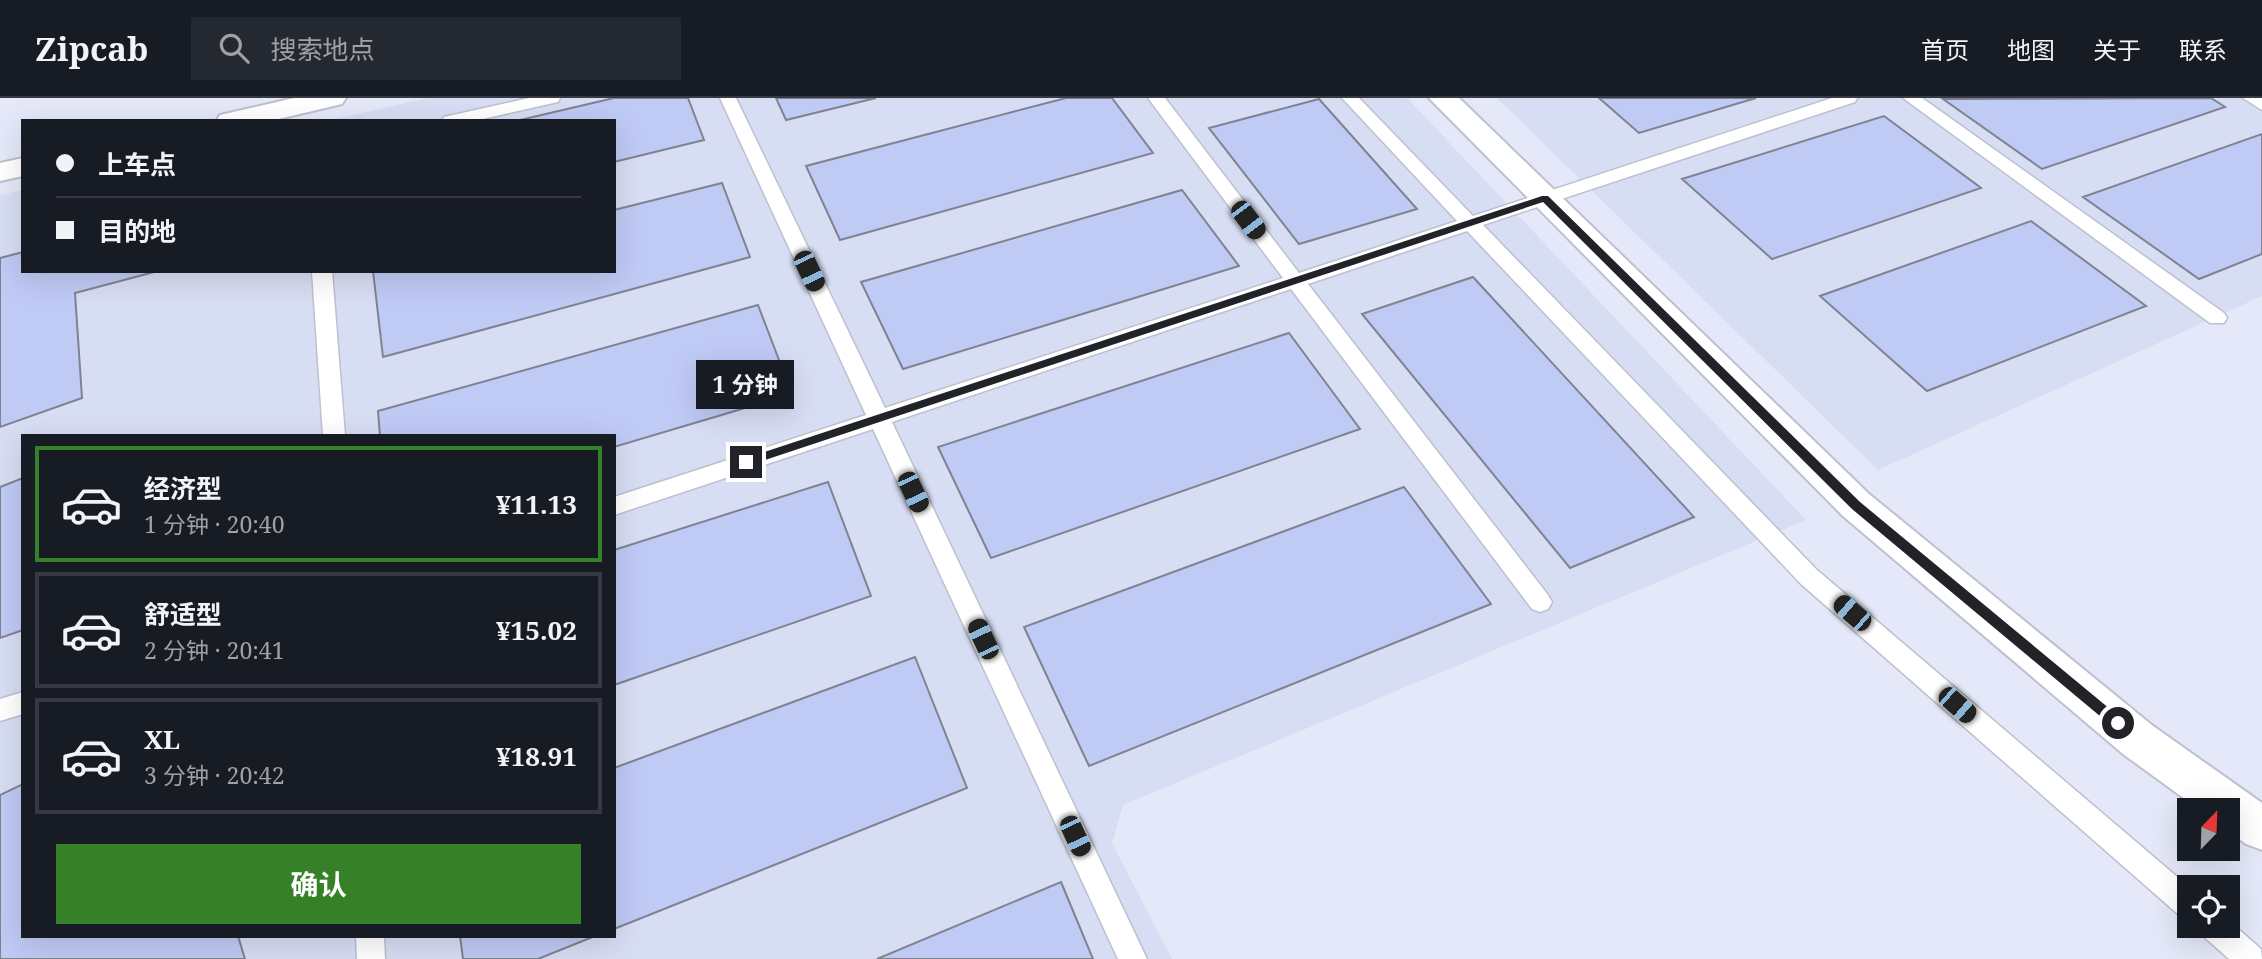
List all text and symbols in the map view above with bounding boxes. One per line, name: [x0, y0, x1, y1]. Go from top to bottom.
search box: [191, 17, 681, 80]
text: Zipcab: [35, 26, 149, 71]
icon: search: [215, 29, 253, 67]
text: 搜索地点: [271, 31, 375, 67]
text: 首页: [1921, 33, 1969, 66]
text: 地图: [2007, 33, 2055, 66]
text: 关于: [2093, 33, 2141, 66]
text: 联系: [2179, 33, 2227, 66]
text: 上车点: [98, 146, 176, 182]
car: [1227, 197, 1270, 243]
text: 目的地: [98, 213, 176, 249]
car: [791, 248, 828, 294]
callout: 1 分钟: [697, 360, 795, 410]
text: 1 分钟: [713, 368, 777, 400]
route end: [730, 446, 762, 478]
car: [895, 469, 932, 515]
text: 经济型: [144, 470, 222, 506]
icon: car: [60, 473, 123, 536]
text: ¥11.13: [496, 486, 577, 522]
text: 1 分钟 · 20:40: [144, 508, 285, 540]
car: [1830, 591, 1875, 635]
text: 舒适型: [144, 596, 222, 632]
icon: car: [60, 599, 123, 662]
text: ¥15.02: [496, 612, 577, 648]
car: [965, 616, 1002, 662]
text: 2 分钟 · 20:41: [144, 634, 285, 666]
car: [1935, 683, 1980, 727]
route start: [2102, 707, 2134, 739]
text: XL: [144, 721, 180, 757]
icon: car: [60, 725, 123, 788]
text: ¥18.91: [496, 738, 577, 774]
text: 3 分钟 · 20:42: [144, 759, 285, 791]
north arrow: [2177, 798, 2240, 861]
map controls: [2177, 798, 2240, 938]
car: [1057, 813, 1094, 859]
button: 确认: [56, 844, 581, 924]
button: locate: [2177, 875, 2240, 938]

